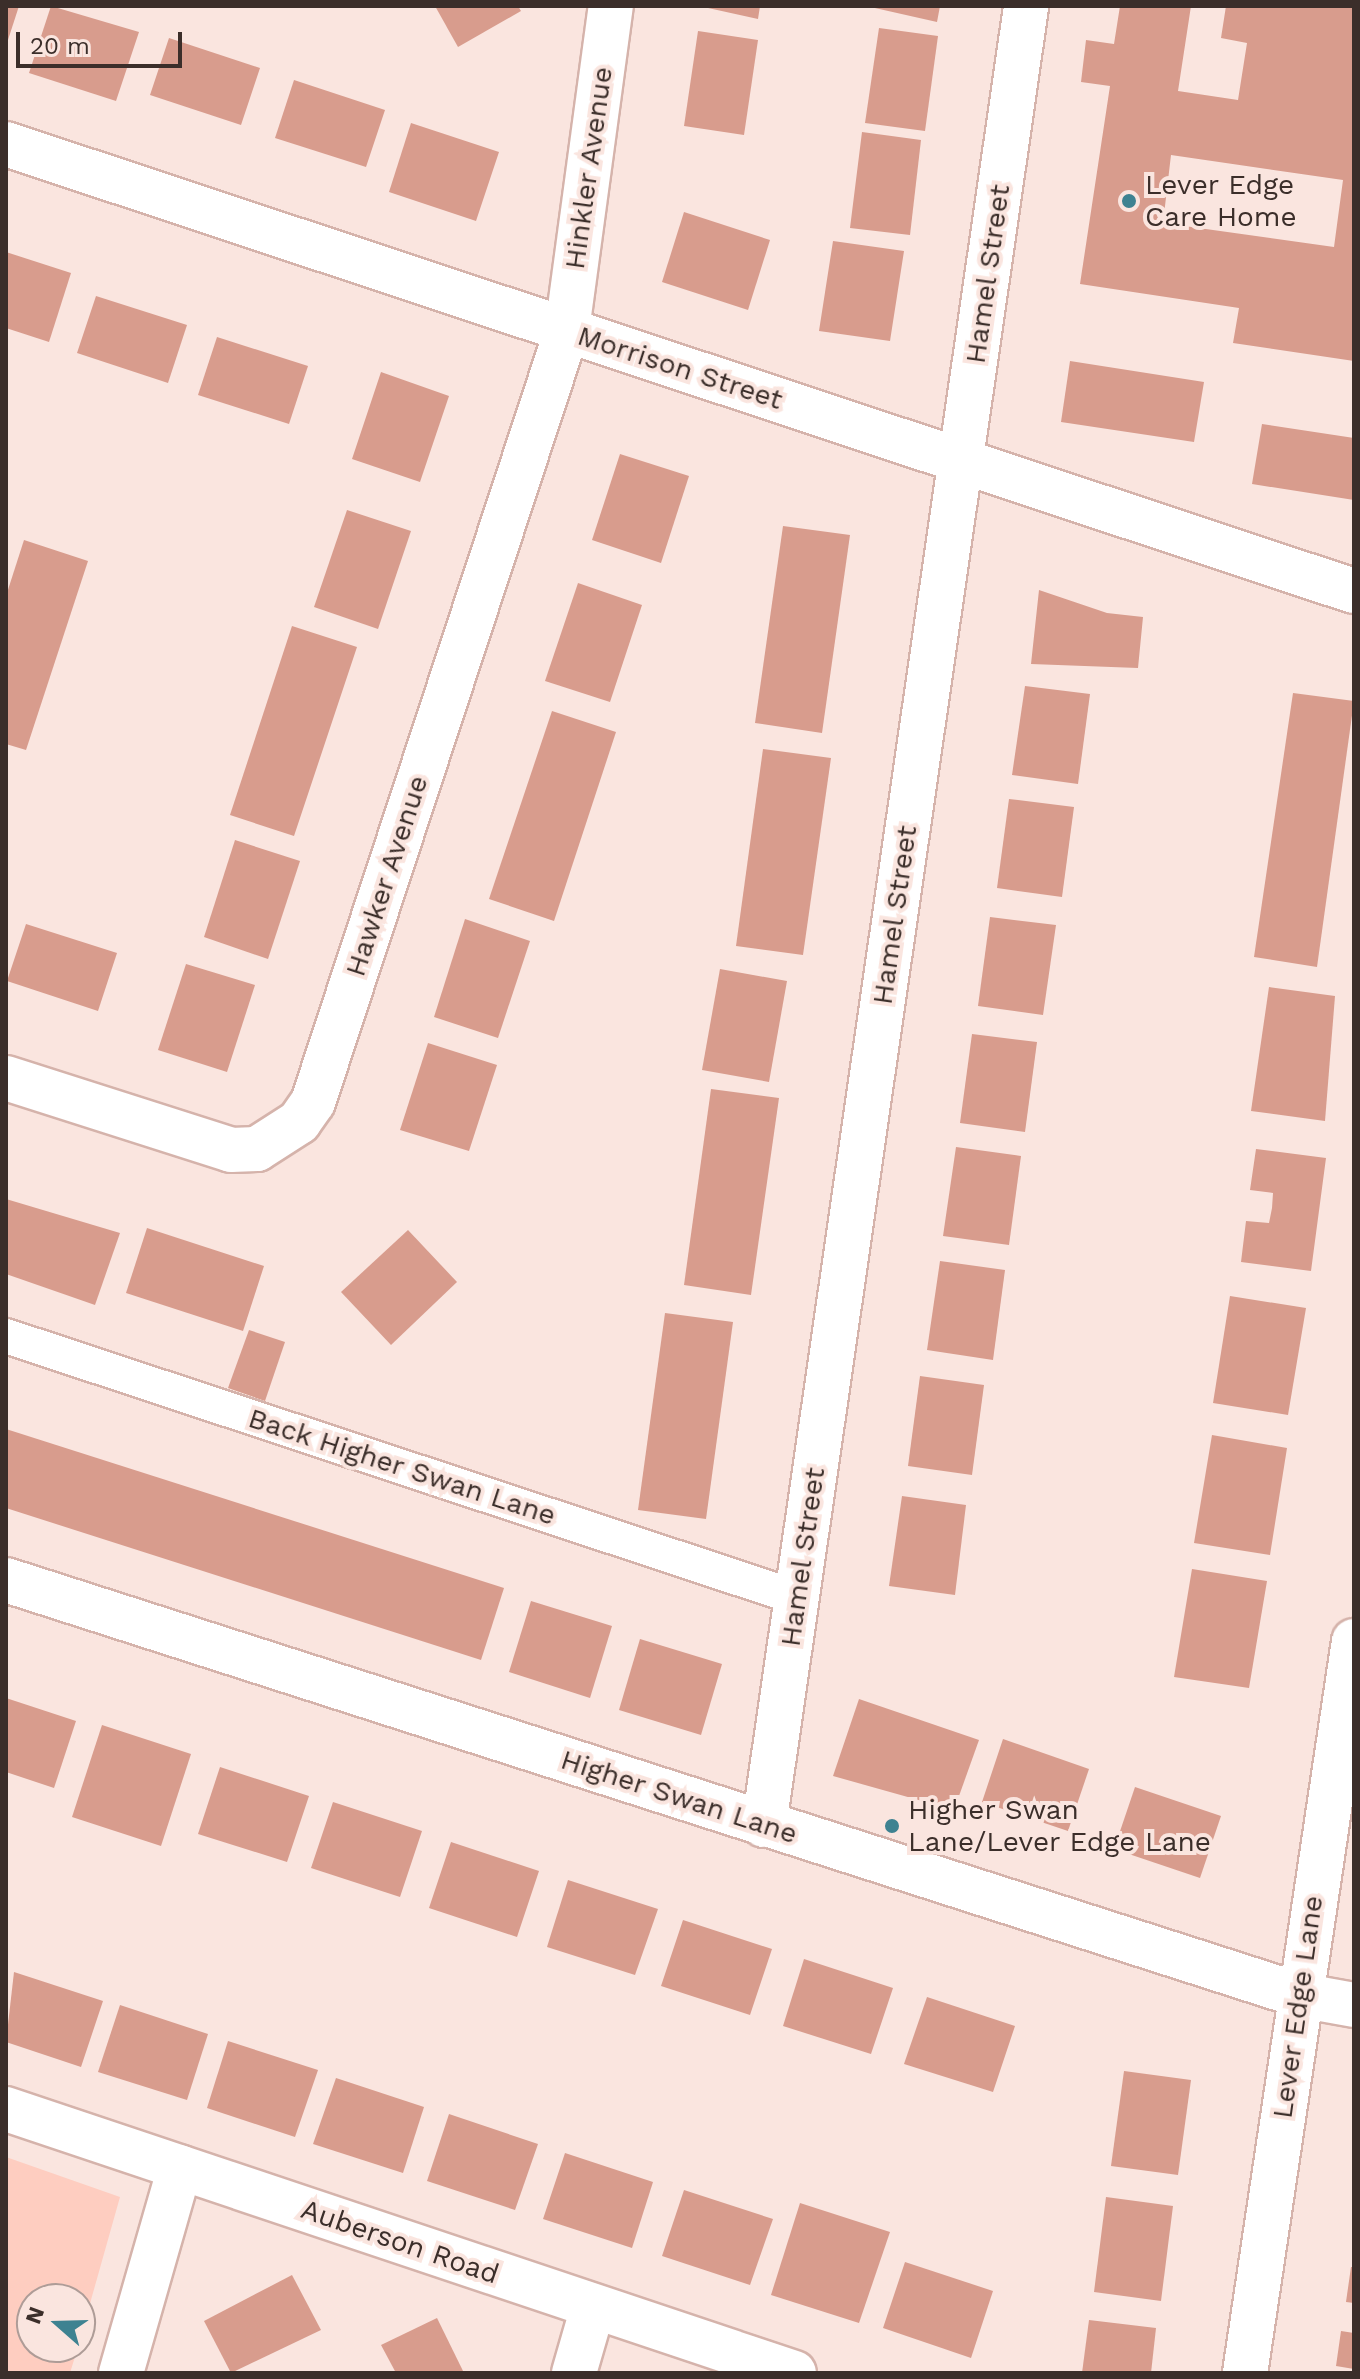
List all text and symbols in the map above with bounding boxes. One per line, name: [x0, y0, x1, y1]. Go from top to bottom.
scale bar: [20, 16, 186, 66]
text: 20 m: [30, 32, 90, 60]
street label: Hinkler Avenue: [558, 64, 620, 272]
place label: Lever Edge Care Home: [1145, 168, 1297, 234]
street label: Hamel Street: [959, 182, 1017, 366]
marker: Lever Edge Care Home: [1120, 192, 1138, 210]
street label: Morrison Street: [573, 319, 787, 417]
street label: Hawker Avenue: [338, 771, 436, 981]
street label: Hamel Street: [866, 823, 924, 1007]
street label: Back Higher Swan Lane: [243, 1401, 561, 1533]
street label: Hamel Street: [774, 1465, 832, 1649]
street label: Higher Swan Lane: [556, 1743, 802, 1851]
place label: Higher Swan Lane/Lever Edge Lane: [908, 1793, 1212, 1859]
marker: Higher Swan Lane/Lever Edge Lane: [883, 1817, 901, 1835]
street label: Lever Edge Lane: [1266, 1893, 1330, 2121]
street label: Auberson Road: [297, 2192, 503, 2292]
north arrow: [16, 2283, 96, 2363]
text: N: [20, 2303, 49, 2327]

